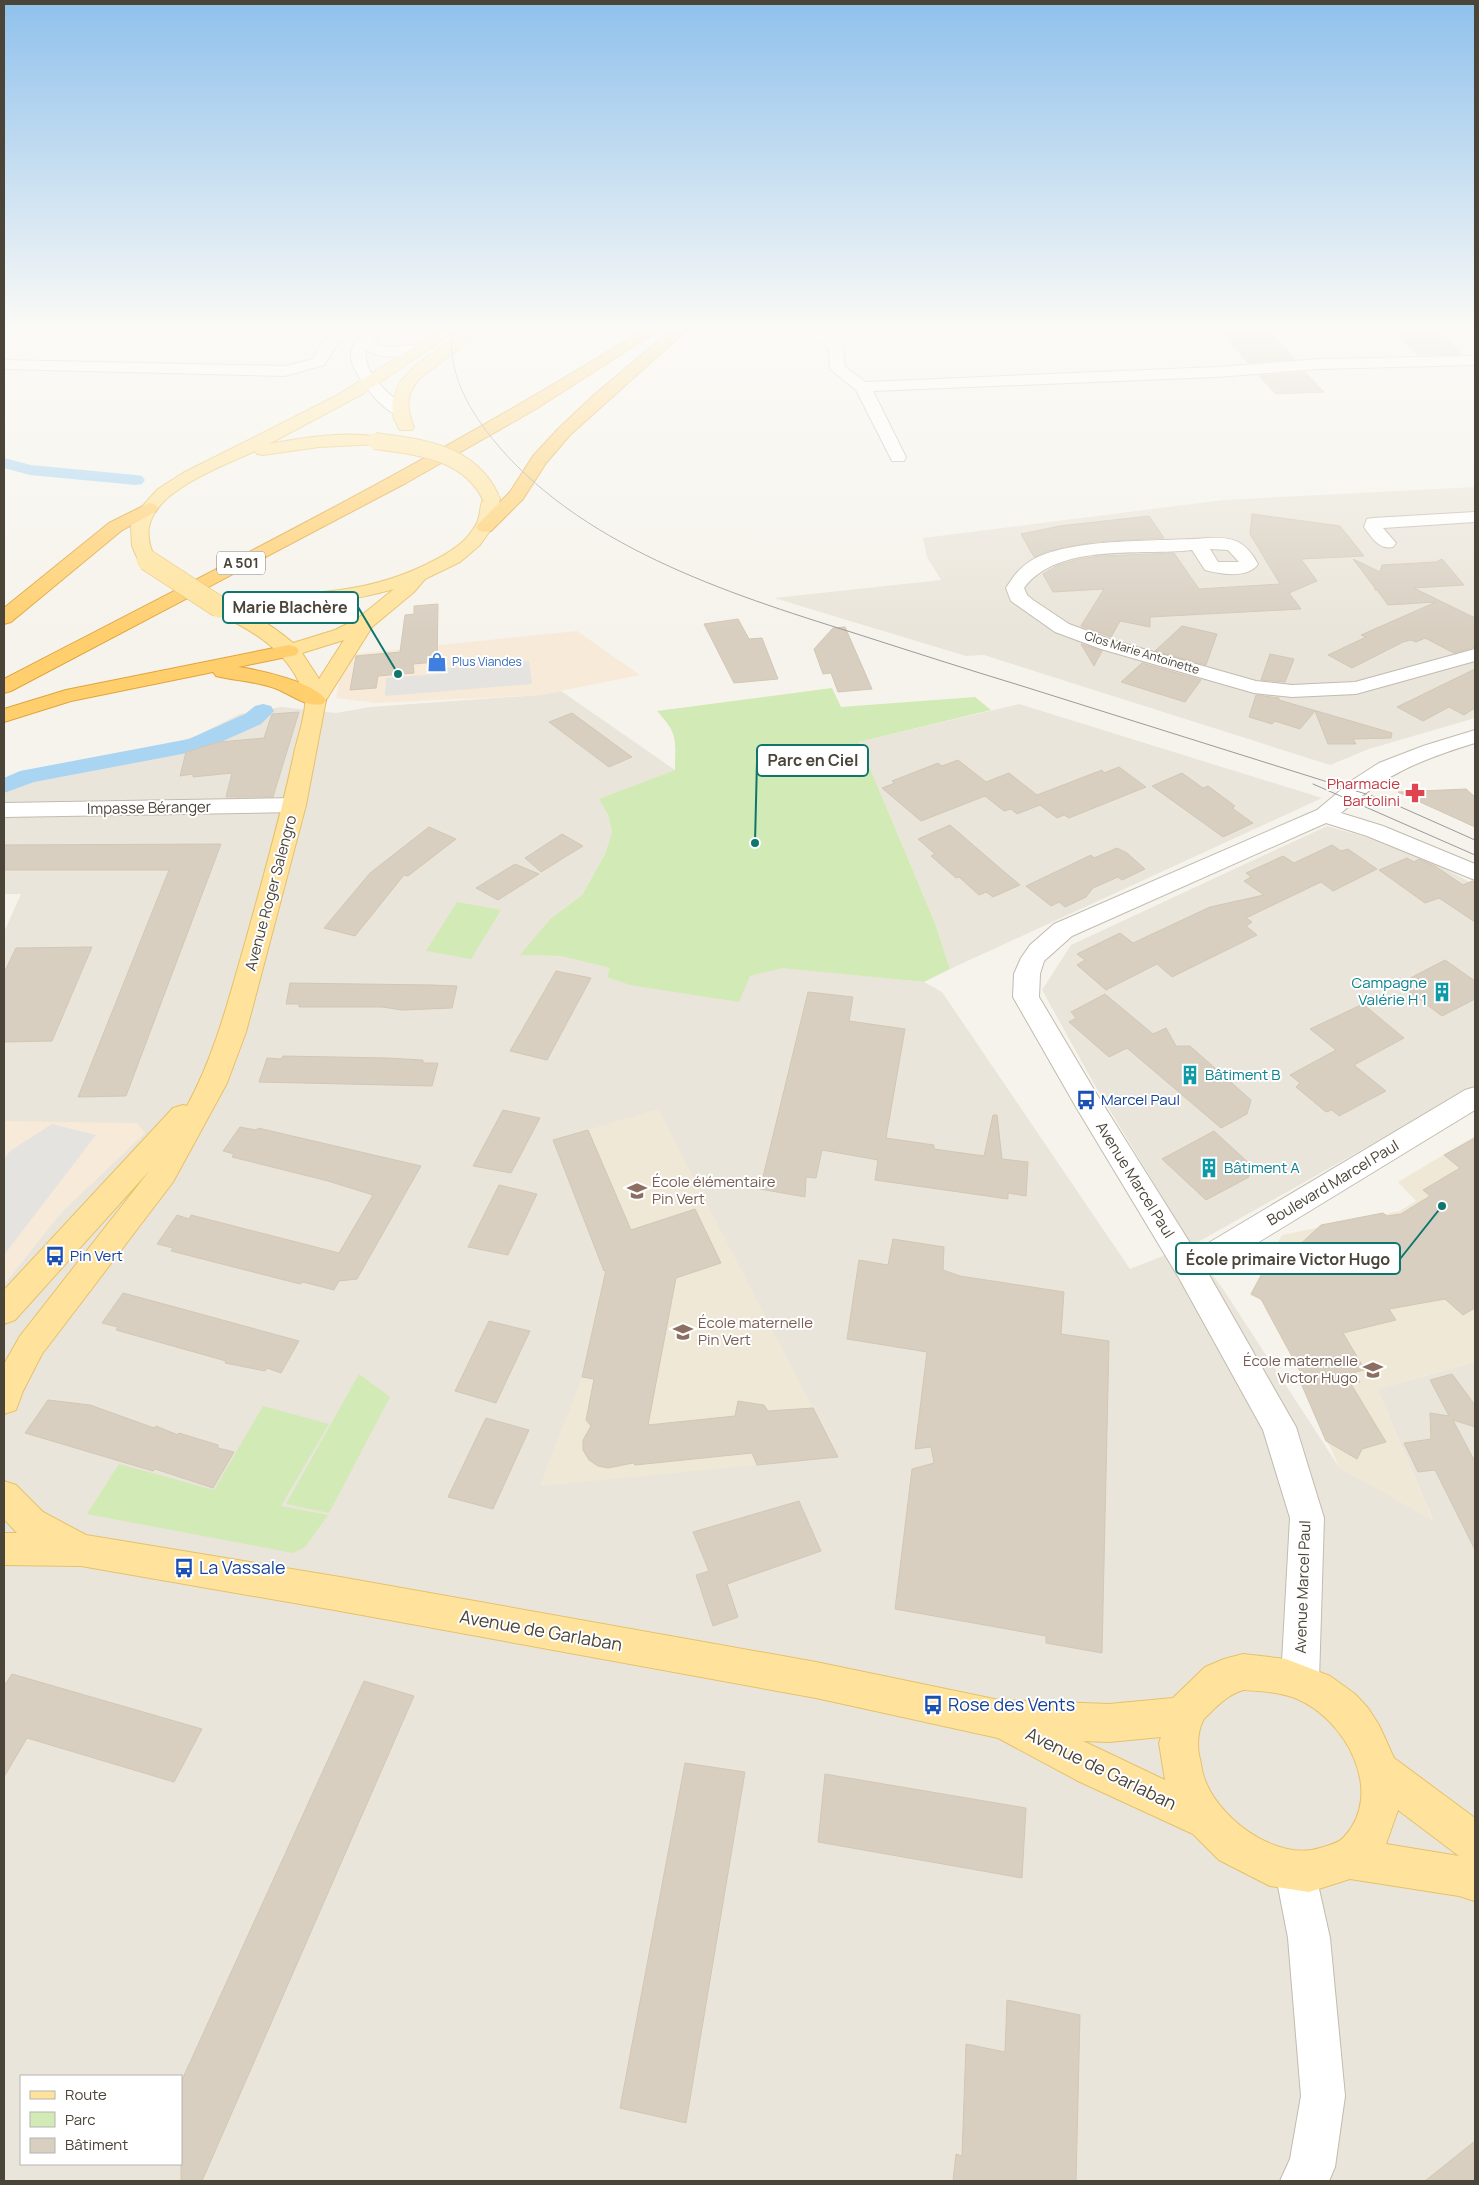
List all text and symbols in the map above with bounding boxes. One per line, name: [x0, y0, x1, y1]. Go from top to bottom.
road number: A 501: [217, 552, 265, 574]
callout: Marie Blachère: [223, 592, 358, 623]
text: Marie Blachère: [232, 596, 348, 618]
street label: Clos Marie Antoinette: [1082, 627, 1202, 678]
shop icon: Plus Viandes: [426, 651, 448, 673]
place label: Plus Viandes: [452, 653, 522, 670]
callout: Parc en Ciel: [757, 745, 868, 776]
text: Parc en Ciel: [768, 749, 858, 771]
place label: Pharmacie Bartolini: [1327, 773, 1400, 811]
pharmacy icon: Pharmacie Bartolini: [1404, 782, 1426, 804]
street label: Impasse Béranger: [87, 796, 212, 819]
street label: Avenue Roger Salengro: [240, 813, 301, 973]
place label: Campagne Valérie H 1: [1351, 972, 1427, 1010]
building icon: Campagne Valérie H 1: [1431, 981, 1453, 1003]
building icon: Bâtiment B: [1179, 1064, 1201, 1086]
place label: Bâtiment B: [1205, 1064, 1280, 1085]
bus stop icon: Marcel Paul: [1075, 1089, 1097, 1111]
place label: Marcel Paul: [1101, 1089, 1180, 1110]
street label: Avenue Marcel Paul: [1091, 1118, 1180, 1242]
street label: Boulevard Marcel Paul: [1263, 1135, 1403, 1230]
building icon: Bâtiment A: [1198, 1157, 1220, 1179]
place label: Bâtiment A: [1224, 1157, 1300, 1178]
place label: École élémentaire Pin Vert: [652, 1171, 776, 1209]
school or university icon: École élémentaire Pin Vert: [626, 1180, 648, 1202]
callout: École primaire Victor Hugo: [1176, 1243, 1400, 1274]
bus stop icon: Pin Vert: [44, 1245, 66, 1267]
place label: Pin Vert: [70, 1245, 123, 1266]
text: École primaire Victor Hugo: [1186, 1248, 1390, 1270]
place label: École maternelle Pin Vert: [698, 1312, 813, 1350]
school or university icon: École maternelle Pin Vert: [672, 1321, 694, 1343]
place label: École maternelle Victor Hugo: [1243, 1350, 1358, 1388]
school or university icon: École maternelle Victor Hugo: [1362, 1359, 1384, 1381]
street label: Avenue Marcel Paul: [1290, 1520, 1315, 1654]
place label: La Vassale: [199, 1555, 285, 1579]
bus stop icon: La Vassale: [173, 1557, 195, 1579]
street label: Avenue de Garlaban: [458, 1604, 624, 1656]
place label: Rose des Vents: [948, 1692, 1075, 1716]
bus stop icon: Rose des Vents: [922, 1694, 944, 1716]
street label: Avenue de Garlaban: [1022, 1721, 1181, 1815]
legend: [20, 2075, 182, 2165]
text: Route: [65, 2084, 107, 2105]
text: Parc: [65, 2109, 96, 2130]
text: Bâtiment: [65, 2134, 128, 2155]

